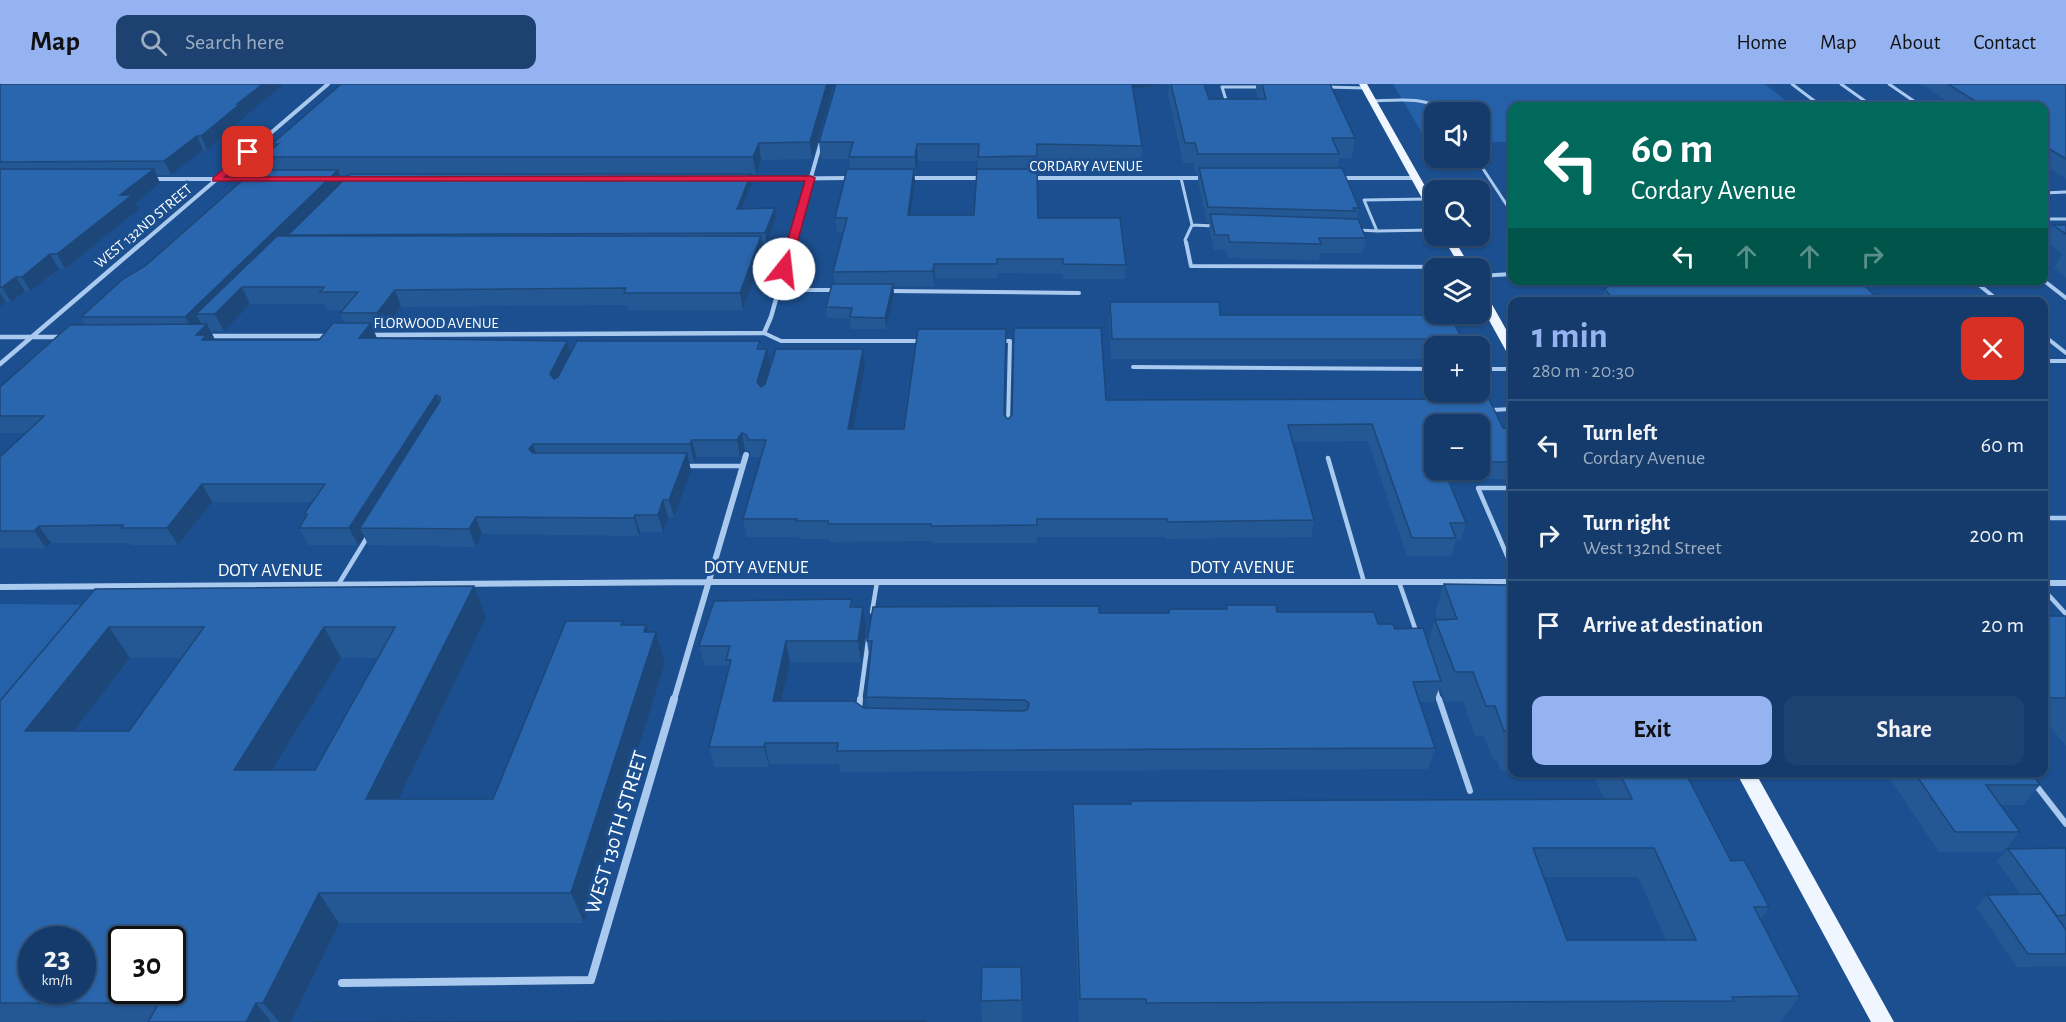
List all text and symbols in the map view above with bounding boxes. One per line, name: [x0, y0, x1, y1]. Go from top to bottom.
search box: [116, 15, 536, 69]
icon: search: [137, 26, 170, 59]
text: Map: [30, 28, 80, 56]
text: Search here: [185, 31, 284, 53]
text: Home: [1736, 32, 1787, 53]
text: Map: [1820, 32, 1857, 53]
text: About: [1890, 32, 1940, 53]
text: Contact: [1973, 32, 2036, 53]
map controls: [1424, 102, 1490, 480]
button: sound: [1424, 102, 1490, 168]
pin: [222, 126, 273, 177]
icon: left: [1532, 126, 1610, 204]
text: 60 m: [1631, 128, 1713, 170]
icon: arrive: [231, 135, 264, 168]
street label: CORDARY AVENUE: [1030, 159, 1142, 174]
text: Cordary Avenue: [1631, 177, 1796, 204]
button: search: [1424, 180, 1490, 246]
street label: WEST 132ND STREET: [92, 181, 195, 271]
position arrow: [752, 237, 816, 301]
icon: left: [1667, 240, 1700, 273]
icon: ahead: [1730, 240, 1763, 273]
icon: ahead: [1793, 240, 1826, 273]
icon: right: [1856, 240, 1889, 273]
button: layers: [1424, 258, 1490, 324]
street label: FLORWOOD AVENUE: [374, 316, 499, 331]
button: close: [1961, 317, 2024, 380]
text: 1 min: [1532, 318, 1608, 354]
button: +: [1424, 336, 1490, 402]
text: 280 m · 20:30: [1532, 361, 1635, 381]
button: −: [1424, 414, 1490, 480]
text: Turn left: [1583, 422, 1657, 444]
icon: left: [1532, 429, 1565, 462]
text: 60 m: [1981, 434, 2024, 456]
text: Cordary Avenue: [1583, 448, 1705, 468]
text: Turn right: [1583, 512, 1670, 534]
icon: right: [1532, 519, 1565, 552]
text: 200 m: [1970, 524, 2024, 546]
text: West 132nd Street: [1583, 538, 1722, 558]
street label: DOTY AVENUE: [704, 559, 809, 577]
street label: DOTY AVENUE: [1190, 559, 1295, 577]
street label: DOTY AVENUE: [218, 562, 323, 580]
icon: arrive: [1532, 609, 1565, 642]
text: Arrive at destination: [1583, 614, 1763, 636]
text: 20 m: [1981, 614, 2024, 636]
button: Exit: [1532, 696, 1772, 765]
button: Share: [1784, 696, 2024, 765]
street label: WEST 130TH STREET: [582, 748, 651, 916]
speed limit sign: 30: [108, 926, 186, 1004]
text: 23: [43, 943, 71, 973]
text: km/h: [42, 973, 72, 988]

